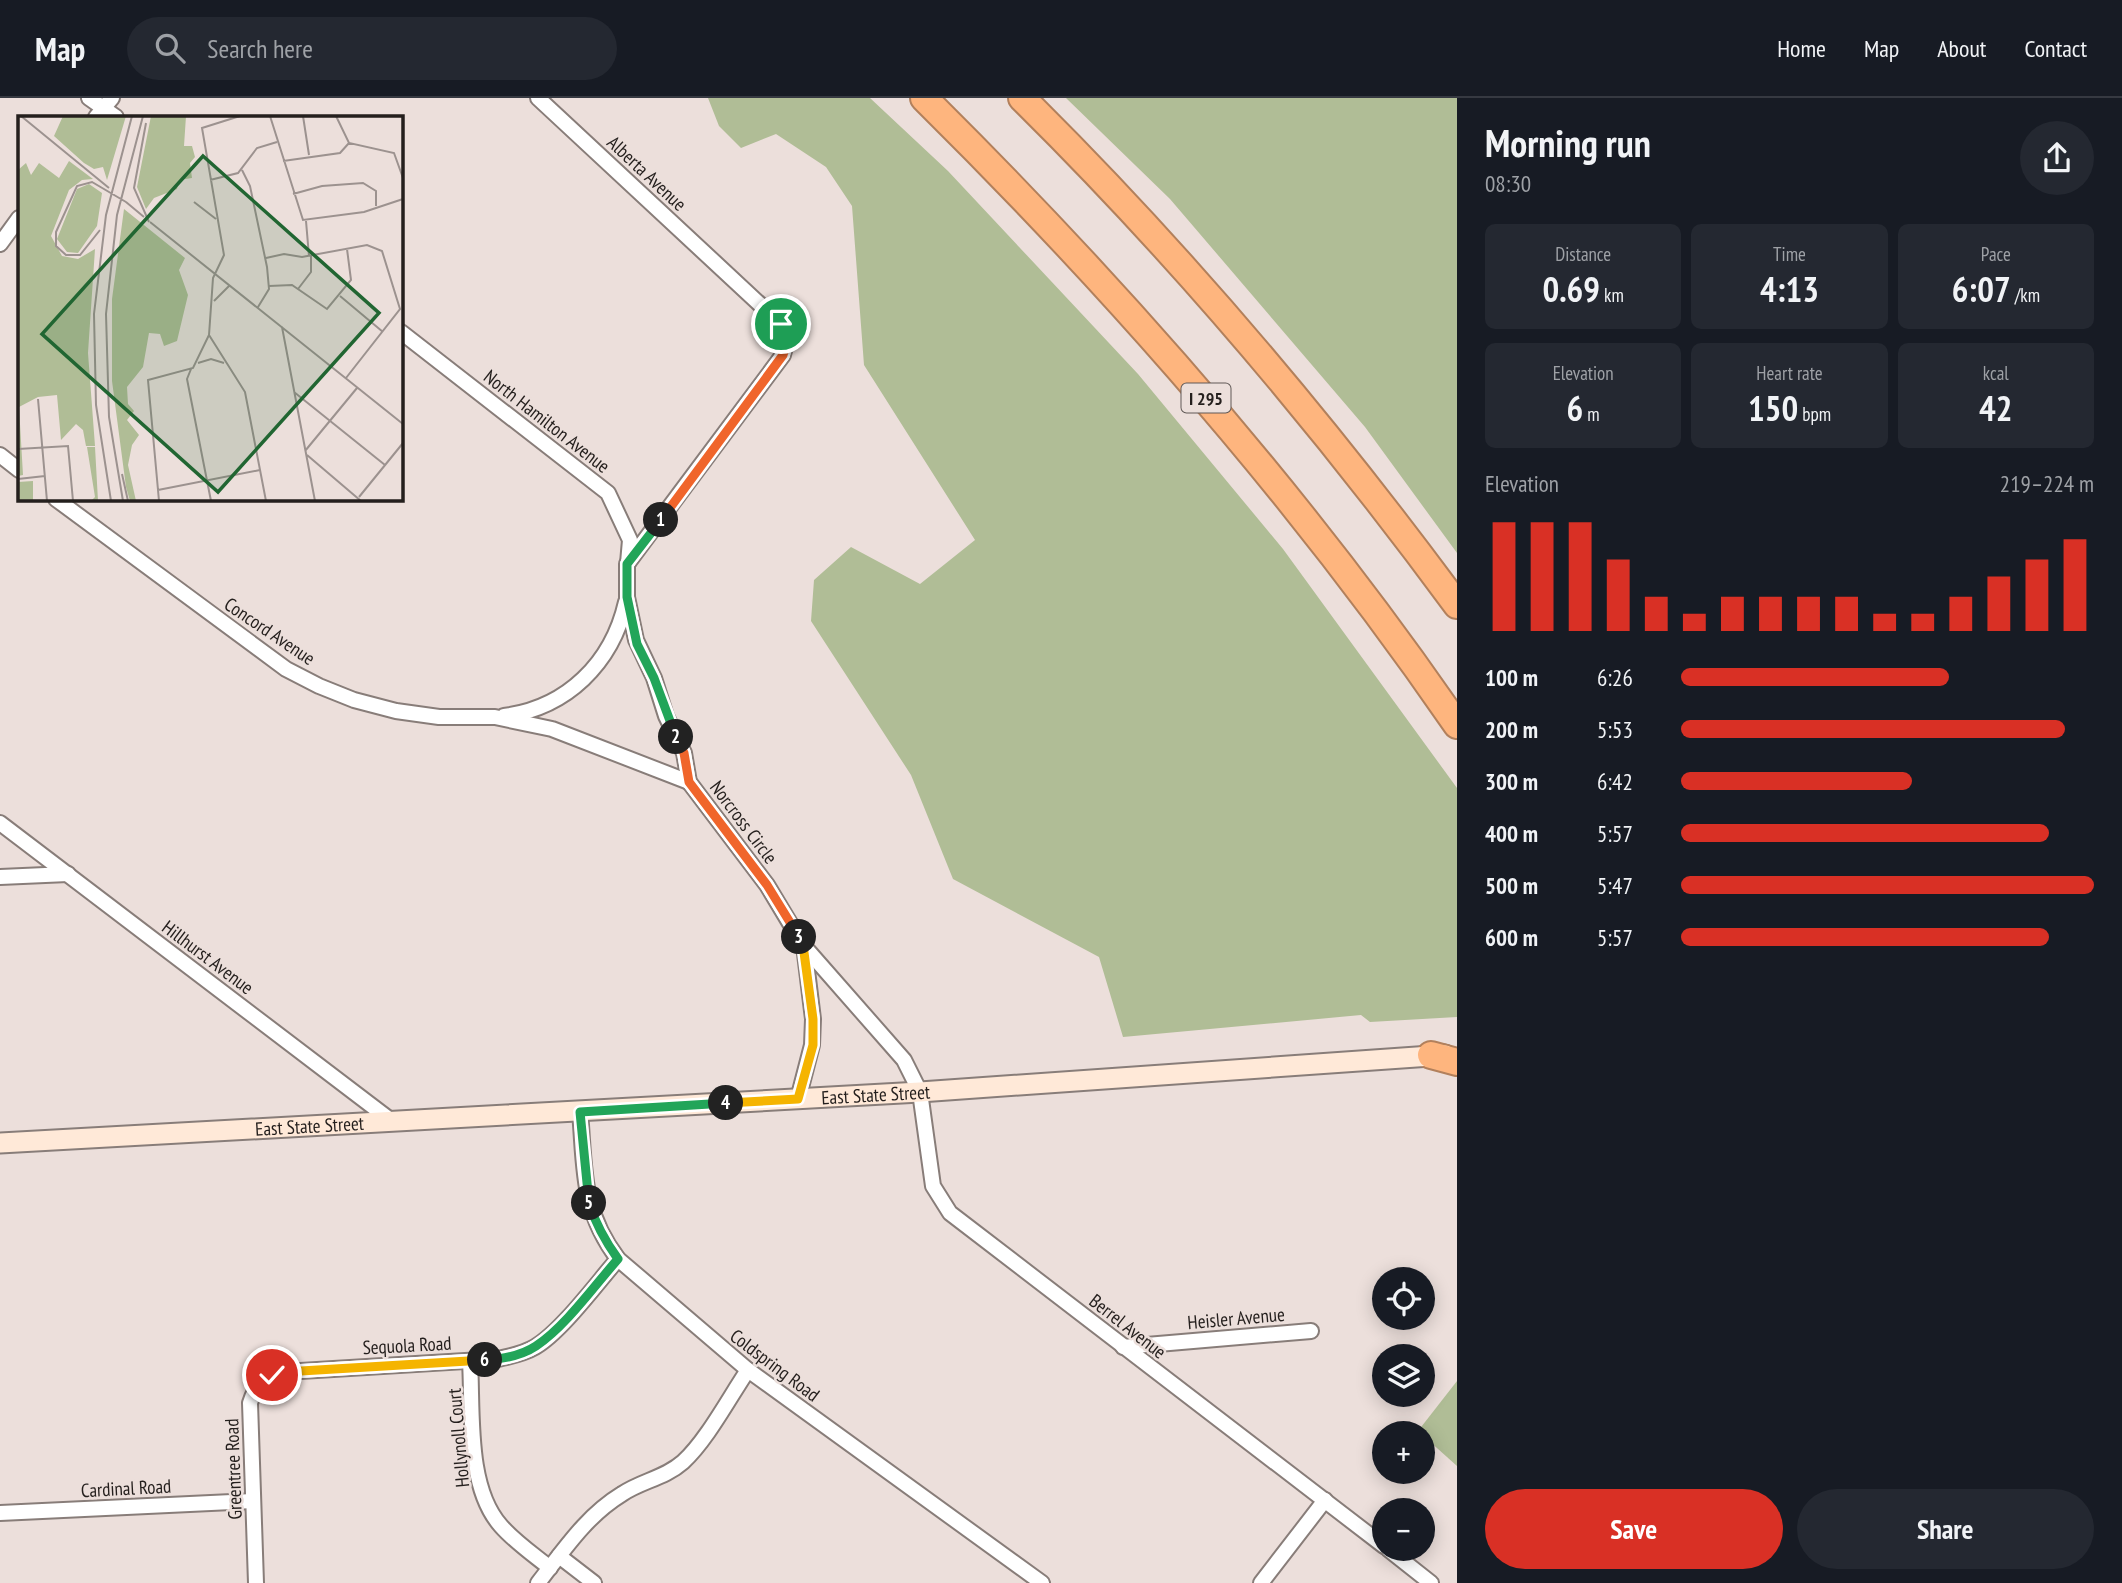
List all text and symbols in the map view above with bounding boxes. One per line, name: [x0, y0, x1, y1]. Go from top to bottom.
search box: [127, 17, 617, 80]
text: Map: [35, 27, 85, 70]
icon: search: [151, 29, 189, 67]
text: Search here: [207, 32, 313, 65]
text: Home: [1777, 33, 1826, 64]
text: Map: [1864, 33, 1899, 64]
text: About: [1937, 33, 1986, 64]
text: Contact: [2024, 33, 2087, 64]
inset map: [18, 116, 402, 500]
text: Morning run: [1485, 118, 1651, 167]
button: share: [2020, 121, 2094, 195]
street label: Alberta Avenue: [602, 130, 692, 216]
text: 08:30: [1485, 169, 1531, 198]
text: Distance: [1555, 242, 1611, 266]
text: Time: [1773, 242, 1806, 266]
text: Pace: [1981, 242, 2011, 266]
text: 0.69: [1542, 266, 1600, 312]
text: 4:13: [1760, 266, 1819, 312]
text: 6:07: [1952, 266, 2011, 312]
text: km: [1600, 283, 1624, 307]
text: /km: [2011, 283, 2040, 307]
pin: [751, 294, 811, 354]
icon: arrive: [762, 305, 800, 343]
text: Elevation: [1553, 361, 1614, 385]
text: Heart rate: [1756, 361, 1823, 385]
text: kcal: [1983, 361, 2009, 385]
street label: North Hamilton Avenue: [479, 364, 615, 478]
road number: I 295: [1182, 384, 1230, 412]
text: 6: [1567, 385, 1583, 431]
text: 150: [1748, 385, 1798, 431]
text: 42: [1979, 385, 2013, 431]
text: m: [1583, 402, 1600, 426]
text: bpm: [1798, 402, 1831, 426]
text: Elevation: [1485, 469, 1559, 498]
text: 219–224 m: [2000, 469, 2094, 498]
pin: 1: [644, 502, 678, 538]
text: 1: [656, 507, 665, 531]
street label: Concord Avenue: [220, 592, 320, 670]
text: 100 m: [1485, 663, 1538, 692]
text: 6:26: [1597, 663, 1633, 692]
text: 200 m: [1485, 715, 1538, 744]
text: 5:53: [1597, 715, 1633, 744]
pin: 2: [658, 720, 694, 754]
text: 2: [671, 724, 680, 748]
text: 300 m: [1485, 767, 1538, 796]
text: 6:42: [1597, 767, 1633, 796]
street label: Norcross Circle: [705, 776, 783, 868]
text: 400 m: [1485, 819, 1538, 848]
text: 5:57: [1597, 819, 1633, 848]
text: 500 m: [1485, 871, 1538, 900]
text: 5:47: [1597, 871, 1633, 900]
street label: Hillhurst Avenue: [158, 915, 259, 999]
pin: 3: [782, 920, 816, 954]
text: 600 m: [1485, 923, 1538, 952]
text: 5:57: [1597, 923, 1633, 952]
text: 3: [794, 924, 803, 948]
street label: East State Street: [821, 1079, 932, 1109]
pin: 4: [708, 1086, 744, 1121]
text: 4: [721, 1090, 730, 1114]
street label: East State Street: [255, 1111, 365, 1141]
pin: 5: [572, 1186, 606, 1220]
text: 5: [584, 1190, 593, 1214]
map controls: [1372, 1267, 1435, 1561]
button: locate: [1372, 1267, 1435, 1330]
street label: Berrel Avenue: [1085, 1289, 1171, 1364]
street label: Heisler Avenue: [1186, 1302, 1286, 1334]
street label: Coldspring Road: [725, 1324, 825, 1406]
street label: Sequola Road: [362, 1331, 452, 1359]
pin: 6: [468, 1342, 503, 1378]
button: layers: [1372, 1344, 1435, 1407]
pin: [242, 1345, 302, 1405]
text: 6: [480, 1347, 489, 1371]
icon: check: [253, 1356, 291, 1394]
street label: Hollynoll Court: [442, 1387, 474, 1489]
street label: Greentree Road: [219, 1418, 247, 1520]
button: +: [1372, 1421, 1435, 1484]
street label: Cardinal Road: [80, 1474, 172, 1502]
button: Save: [1485, 1489, 1783, 1569]
button: Share: [1797, 1489, 2094, 1569]
button: −: [1372, 1498, 1435, 1561]

